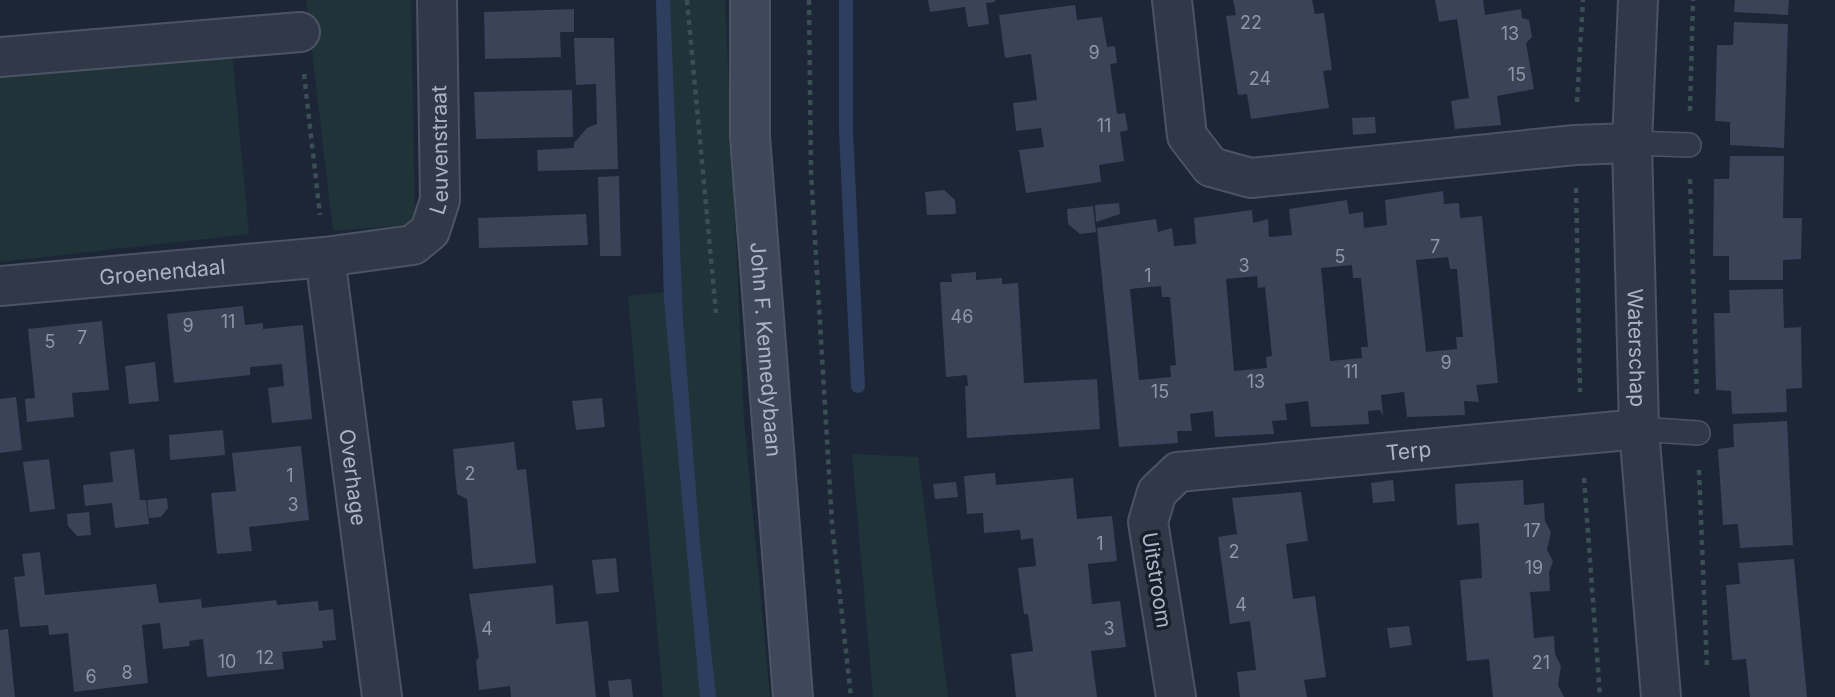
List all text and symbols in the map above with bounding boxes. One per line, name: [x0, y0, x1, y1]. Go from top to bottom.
house number: 22: [1240, 12, 1262, 33]
house number: 13: [1501, 23, 1519, 44]
house number: 9: [1088, 42, 1100, 63]
house number: 15: [1508, 64, 1526, 85]
house number: 24: [1249, 68, 1271, 89]
street label: Leuvenstraat: [424, 85, 453, 217]
house number: 11: [1097, 115, 1111, 136]
house number: 7: [1430, 236, 1440, 257]
street label: John F. Kennedybaan: [746, 241, 787, 458]
house number: 5: [1335, 246, 1345, 267]
street label: Groenendaal: [98, 253, 227, 290]
house number: 3: [1238, 255, 1250, 276]
house number: 1: [1144, 265, 1152, 286]
street label: Waterschap: [1623, 288, 1651, 407]
house number: 46: [951, 306, 973, 327]
house number: 11: [221, 311, 235, 332]
house number: 9: [182, 315, 194, 336]
house number: 7: [77, 327, 87, 348]
house number: 5: [45, 331, 55, 352]
house number: 9: [1440, 352, 1452, 373]
house number: 11: [1344, 361, 1358, 382]
house number: 13: [1247, 371, 1265, 392]
house number: 15: [1151, 381, 1169, 402]
street label: Overhage: [335, 427, 372, 527]
street label: Terp: [1385, 436, 1432, 465]
house number: 2: [465, 463, 475, 484]
house number: 1: [286, 465, 294, 486]
house number: 3: [287, 494, 299, 515]
house number: 17: [1523, 520, 1541, 541]
street label: Uitstroom: [1137, 530, 1177, 630]
house number: 1: [1096, 533, 1104, 554]
house number: 2: [1229, 541, 1239, 562]
house number: 19: [1525, 557, 1543, 578]
house number: 4: [1235, 594, 1247, 615]
house number: 4: [481, 618, 493, 639]
house number: 3: [1103, 618, 1115, 639]
house number: 12: [256, 647, 274, 668]
house number: 10: [218, 651, 236, 672]
house number: 21: [1532, 652, 1550, 673]
house number: 8: [121, 662, 133, 683]
house number: 6: [85, 666, 97, 687]

